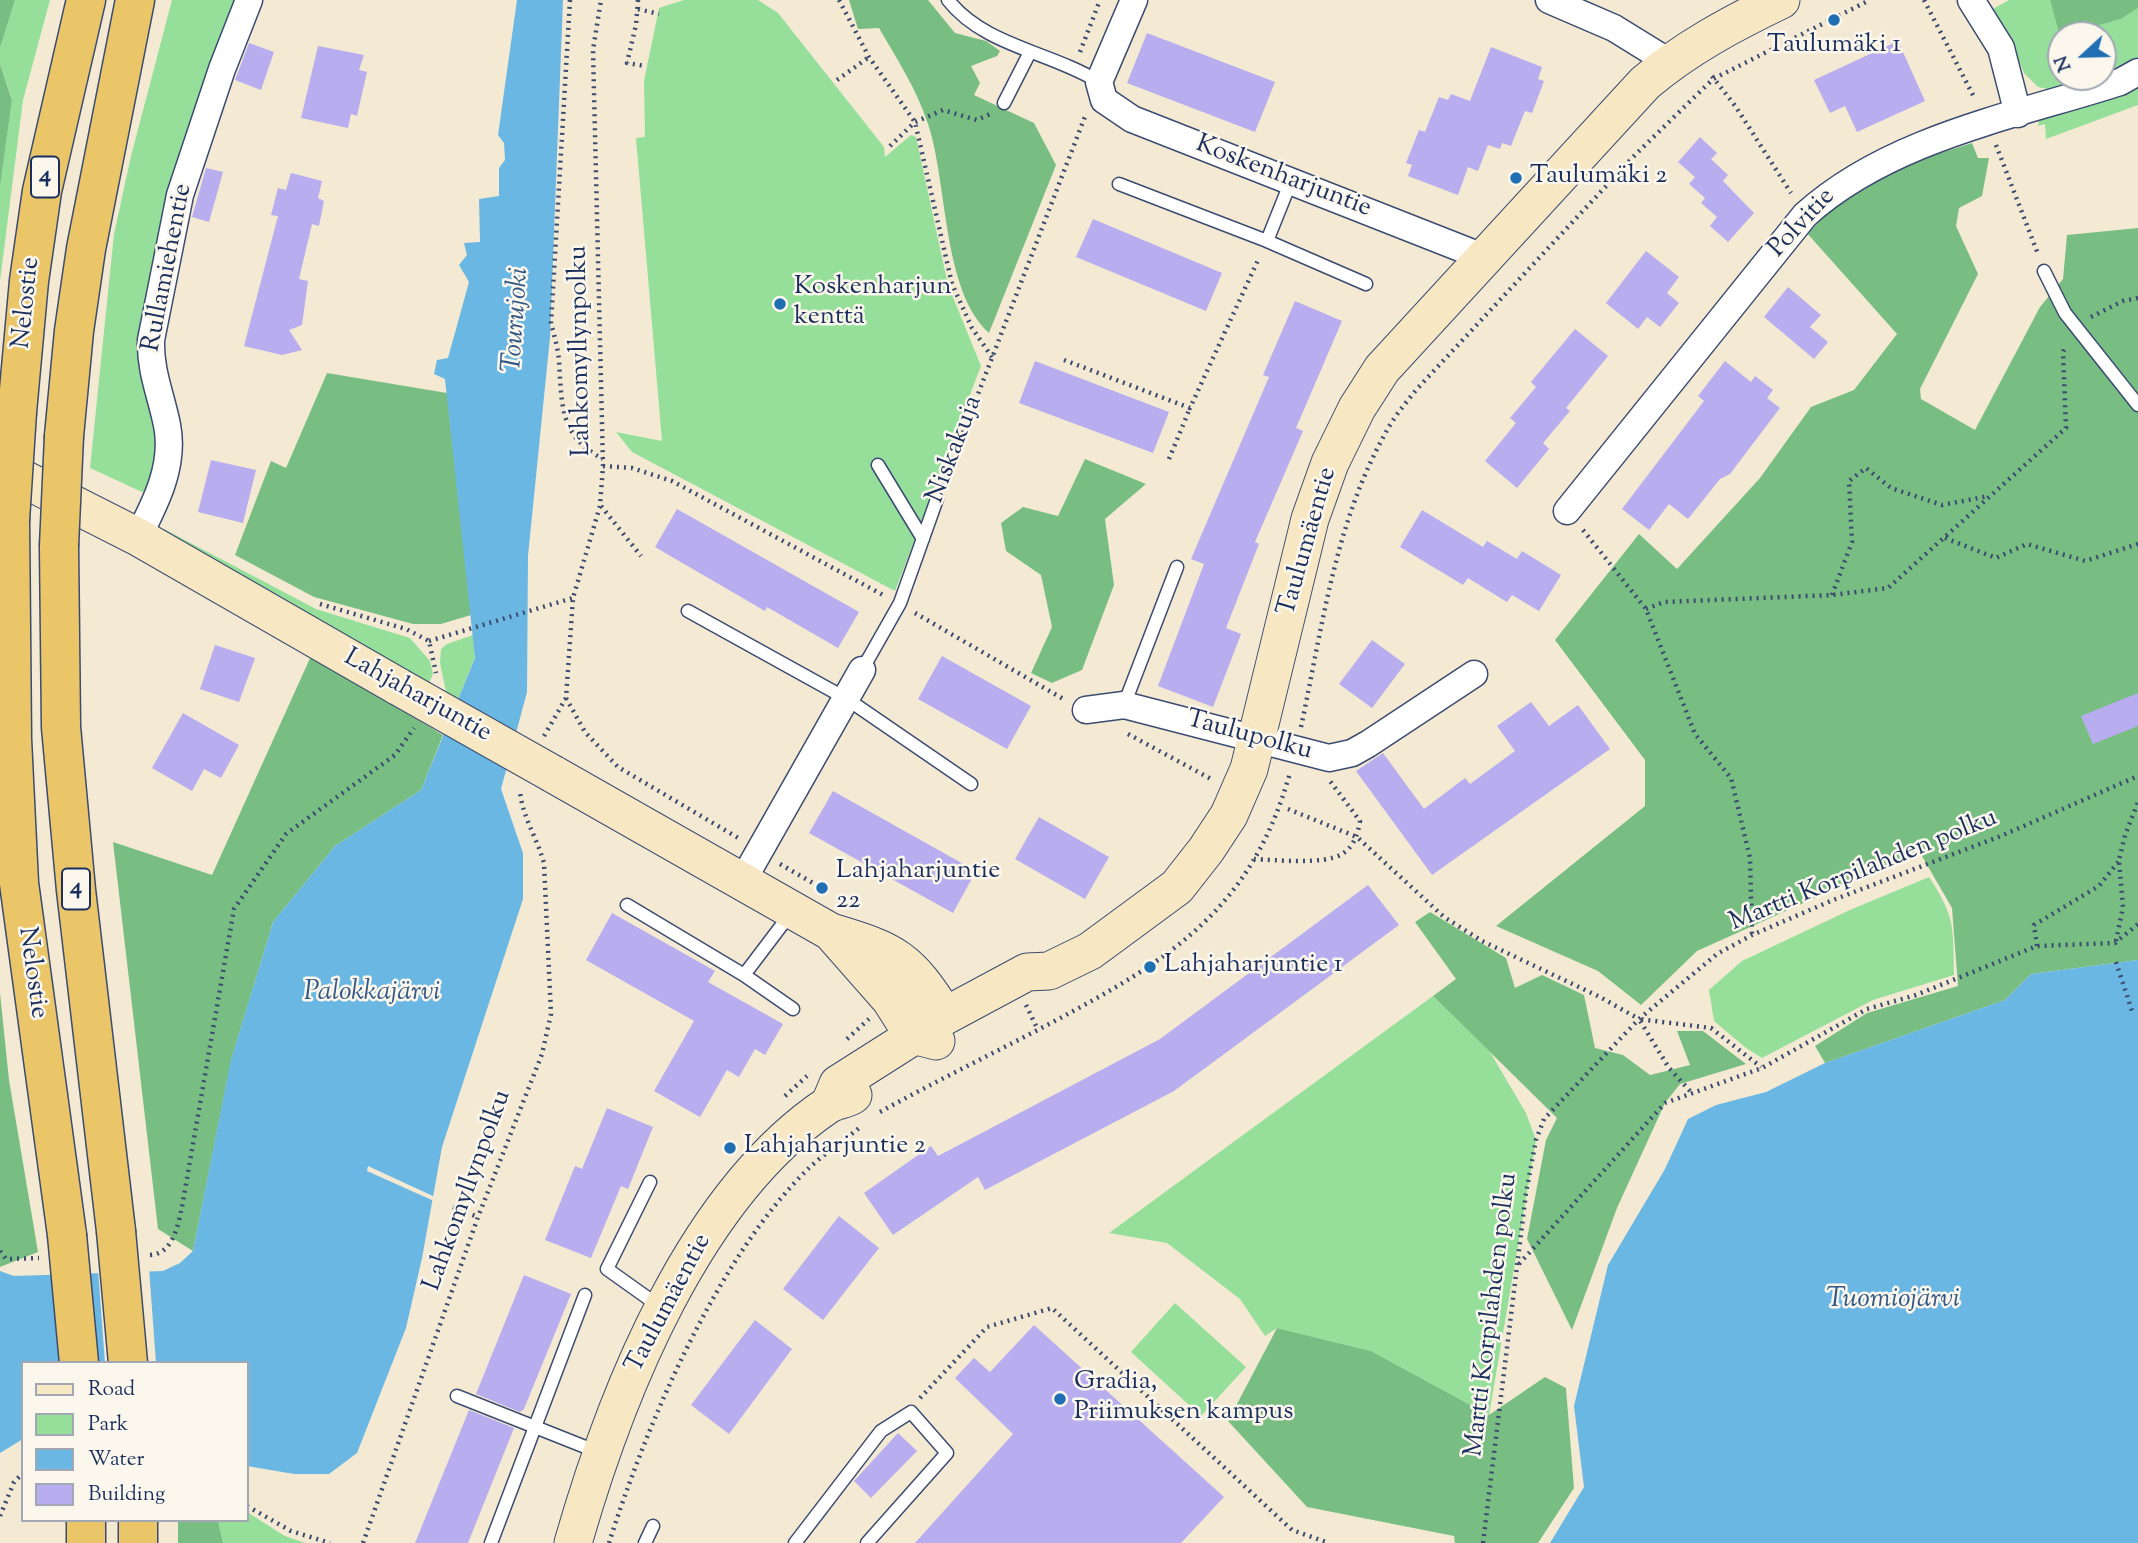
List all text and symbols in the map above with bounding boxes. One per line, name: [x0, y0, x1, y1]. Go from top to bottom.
marker: Taulumäki 1: [1826, 12, 1842, 28]
north arrow: [2047, 21, 2117, 91]
place label: Taulumäki 1: [1767, 31, 1901, 63]
text: N: [2049, 51, 2079, 75]
street label: Koskenharjuntie: [1191, 130, 1375, 226]
road number: 4: [31, 156, 59, 197]
place label: Taulumäki 2: [1530, 162, 1667, 194]
marker: Taulumäki 2: [1508, 170, 1524, 186]
street label: Rullamiehentie: [137, 181, 201, 355]
street label: Polvitie: [1763, 183, 1843, 265]
street label: Lahkomyllynpolku: [565, 245, 599, 457]
street label: Nelostie: [8, 256, 48, 350]
water label: Tourujoki: [498, 266, 538, 374]
place label: Koskenharjun kenttä: [794, 273, 952, 334]
marker: Koskenharjun kenttä: [772, 296, 788, 312]
street label: Niskakuja: [921, 392, 991, 508]
street label: Taulumäentie: [1273, 464, 1345, 620]
street label: Lahjaharjuntie: [338, 644, 496, 750]
street label: Taulupolku: [1183, 705, 1315, 769]
street label: Martti Korpilahden polku: [1726, 804, 2002, 940]
place label: Lahjaharjuntie 22: [836, 857, 1000, 918]
road number: 4: [62, 868, 90, 909]
marker: Lahjaharjuntie 22: [814, 880, 830, 896]
street label: Nelostie: [9, 925, 53, 1021]
place label: Lahjaharjuntie 1: [1164, 951, 1343, 983]
marker: Lahjaharjuntie 1: [1142, 959, 1158, 975]
water label: Palokkajärvi: [304, 977, 440, 1011]
street label: Lahkomyllynpolku: [418, 1086, 520, 1296]
place label: Lahjaharjuntie 2: [744, 1132, 926, 1164]
marker: Lahjaharjuntie 2: [722, 1140, 738, 1156]
street label: Martti Korpilahden polku: [1460, 1171, 1526, 1459]
street label: Taulumäentie: [620, 1229, 720, 1379]
water label: Tuomiojärvi: [1826, 1284, 1960, 1318]
legend: [21, 1361, 248, 1522]
place label: Gradia, Priimuksen kampus: [1074, 1368, 1293, 1430]
text: Road: [88, 1375, 135, 1405]
marker: Gradia, Priimuksen kampus: [1052, 1391, 1068, 1407]
text: Park: [88, 1410, 128, 1440]
text: Water: [88, 1445, 144, 1475]
text: Building: [88, 1480, 165, 1510]

